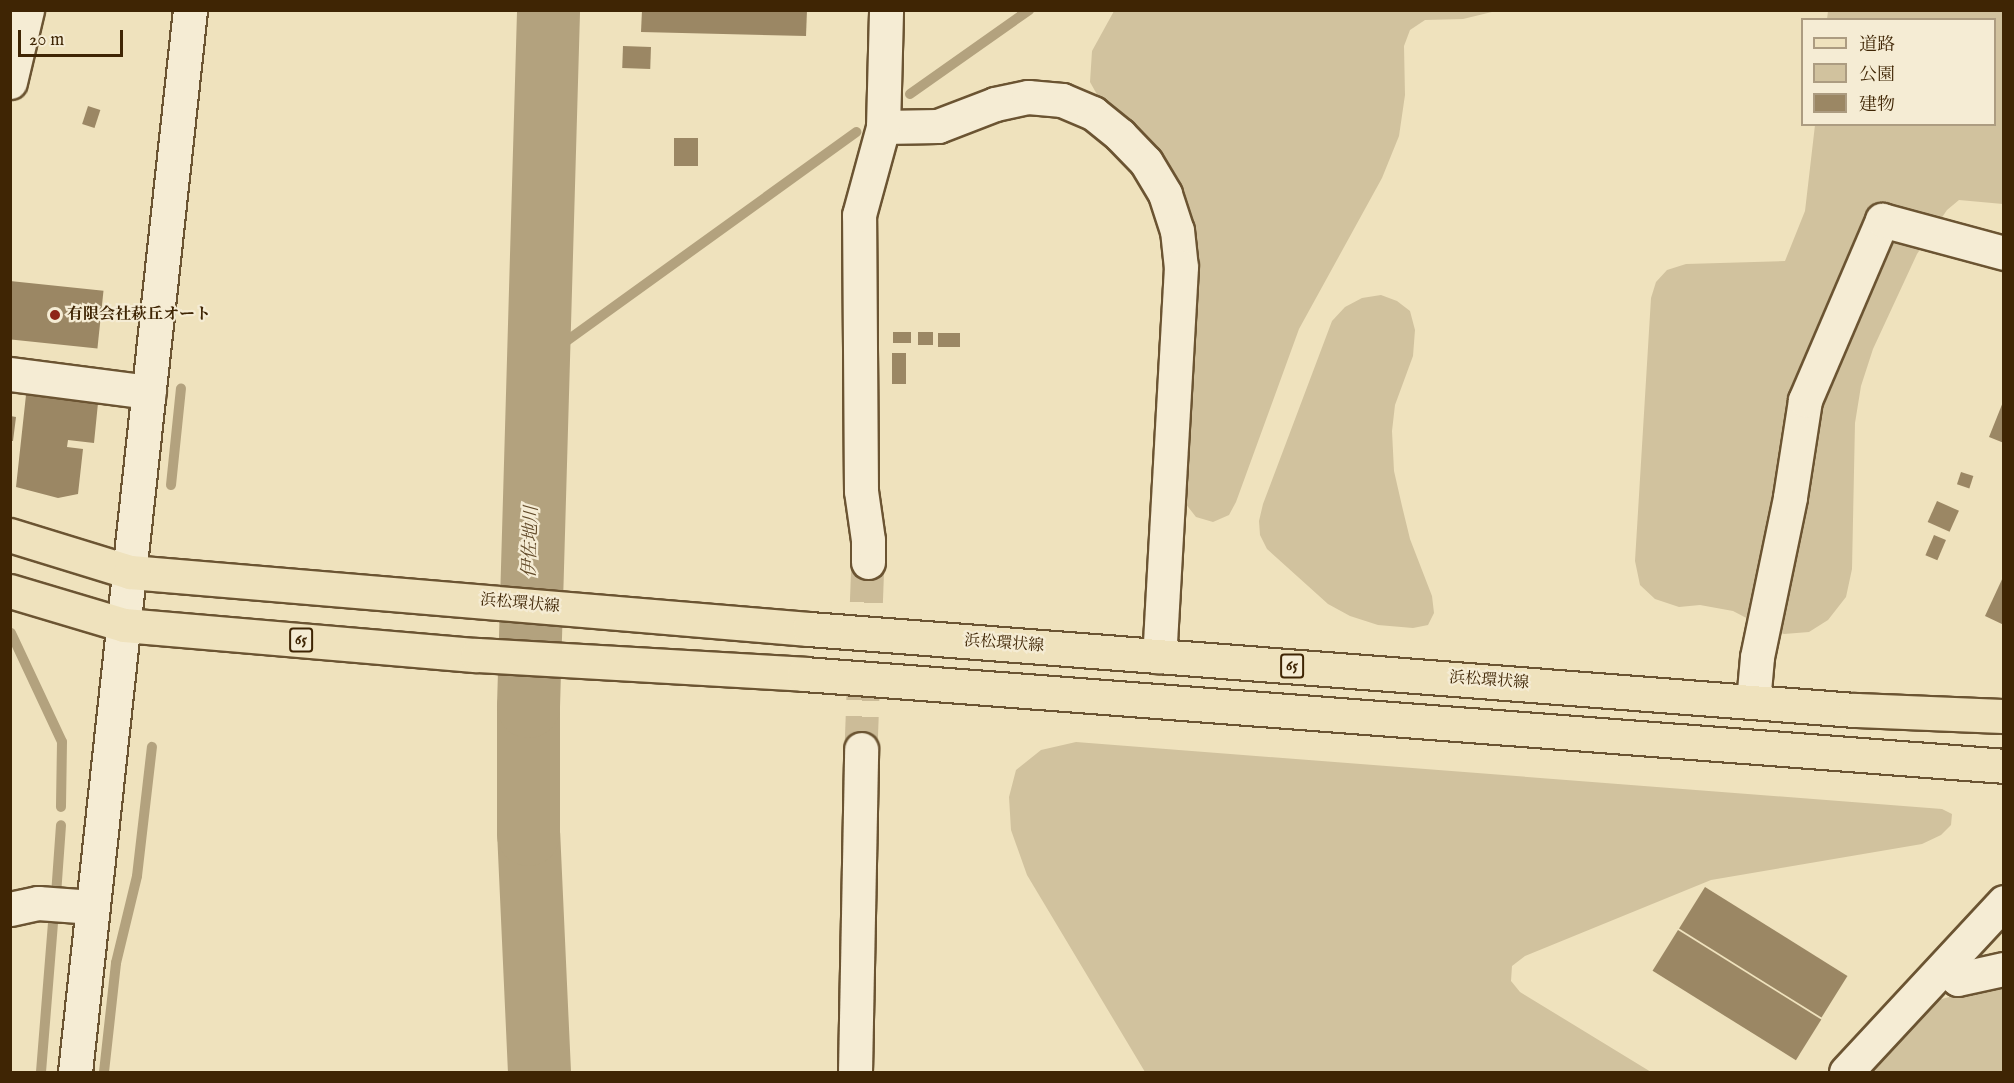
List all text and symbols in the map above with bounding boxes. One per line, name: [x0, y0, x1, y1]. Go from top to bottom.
scale bar: [21, 18, 126, 56]
legend: [1801, 18, 1996, 126]
text: 20 m: [29, 29, 64, 52]
text: 道路: [1859, 34, 1895, 57]
text: 公園: [1859, 64, 1895, 87]
text: 建物: [1859, 94, 1895, 117]
place label: 有限会社萩丘オート: [67, 305, 211, 325]
marker: 有限会社萩丘オート: [48, 308, 62, 322]
water label: 伊佐地川: [520, 506, 544, 578]
street label: 浜松環状線: [479, 591, 561, 617]
road number: 65: [289, 628, 313, 652]
street label: 浜松環状線: [963, 632, 1045, 656]
road number: 65: [1280, 654, 1304, 678]
street label: 浜松環状線: [1448, 669, 1530, 693]

